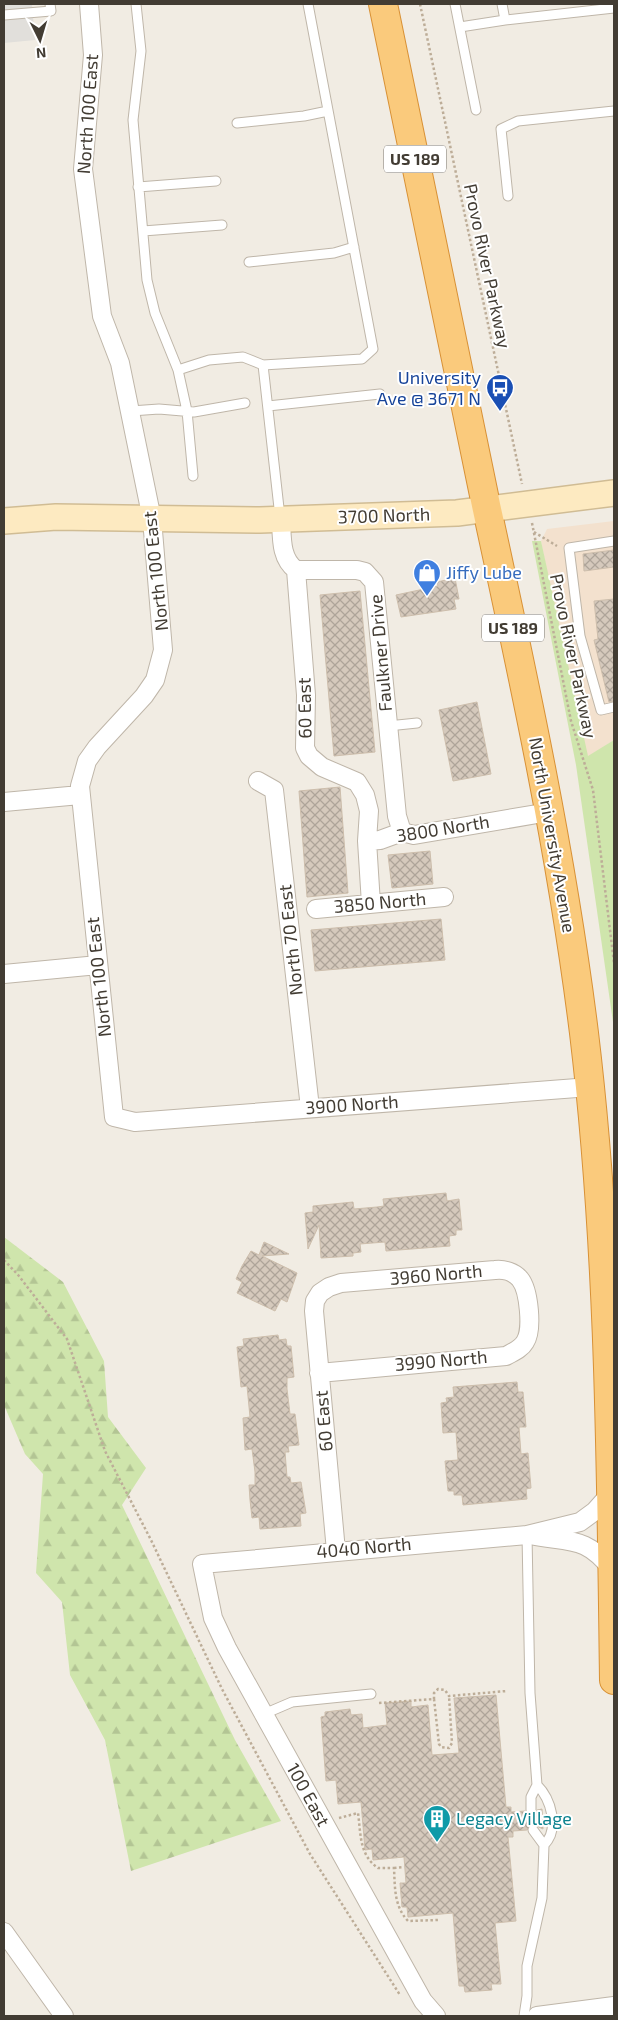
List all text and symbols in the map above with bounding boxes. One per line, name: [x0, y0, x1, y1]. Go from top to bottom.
north arrow: [15, 15, 65, 65]
text: N: [35, 45, 47, 62]
street label: North 100 East: [72, 53, 102, 175]
road number: US 189: [384, 146, 446, 172]
street label: Provo River Parkway: [460, 181, 516, 351]
place label: University Ave @ 3671 N: [377, 366, 481, 409]
bus stop icon: University Ave @ 3671 N: [485, 373, 515, 412]
street label: 3700 North: [337, 502, 431, 528]
street label: North 100 East: [138, 510, 172, 632]
shop icon: Jiffy Lube: [412, 558, 442, 597]
place label: Jiffy Lube: [446, 561, 522, 583]
street label: Provo River Parkway: [546, 571, 602, 741]
street label: Faulkner Drive: [364, 594, 396, 713]
road number: US 189: [482, 614, 544, 641]
street label: 60 East: [292, 677, 316, 739]
street label: North University Avenue: [525, 735, 581, 934]
street label: 3800 North: [395, 810, 491, 846]
street label: North 70 East: [273, 883, 307, 997]
street label: 3850 North: [333, 887, 427, 917]
street label: North 100 East: [81, 916, 115, 1038]
street label: 3900 North: [305, 1090, 399, 1118]
street label: 3960 North: [389, 1259, 483, 1289]
street label: 3990 North: [394, 1345, 488, 1375]
street label: 60 East: [309, 1390, 337, 1452]
street label: 4040 North: [315, 1532, 412, 1562]
street label: 100 East: [283, 1759, 335, 1830]
building icon: Legacy Village: [422, 1804, 452, 1843]
place label: Legacy Village: [456, 1807, 572, 1829]

